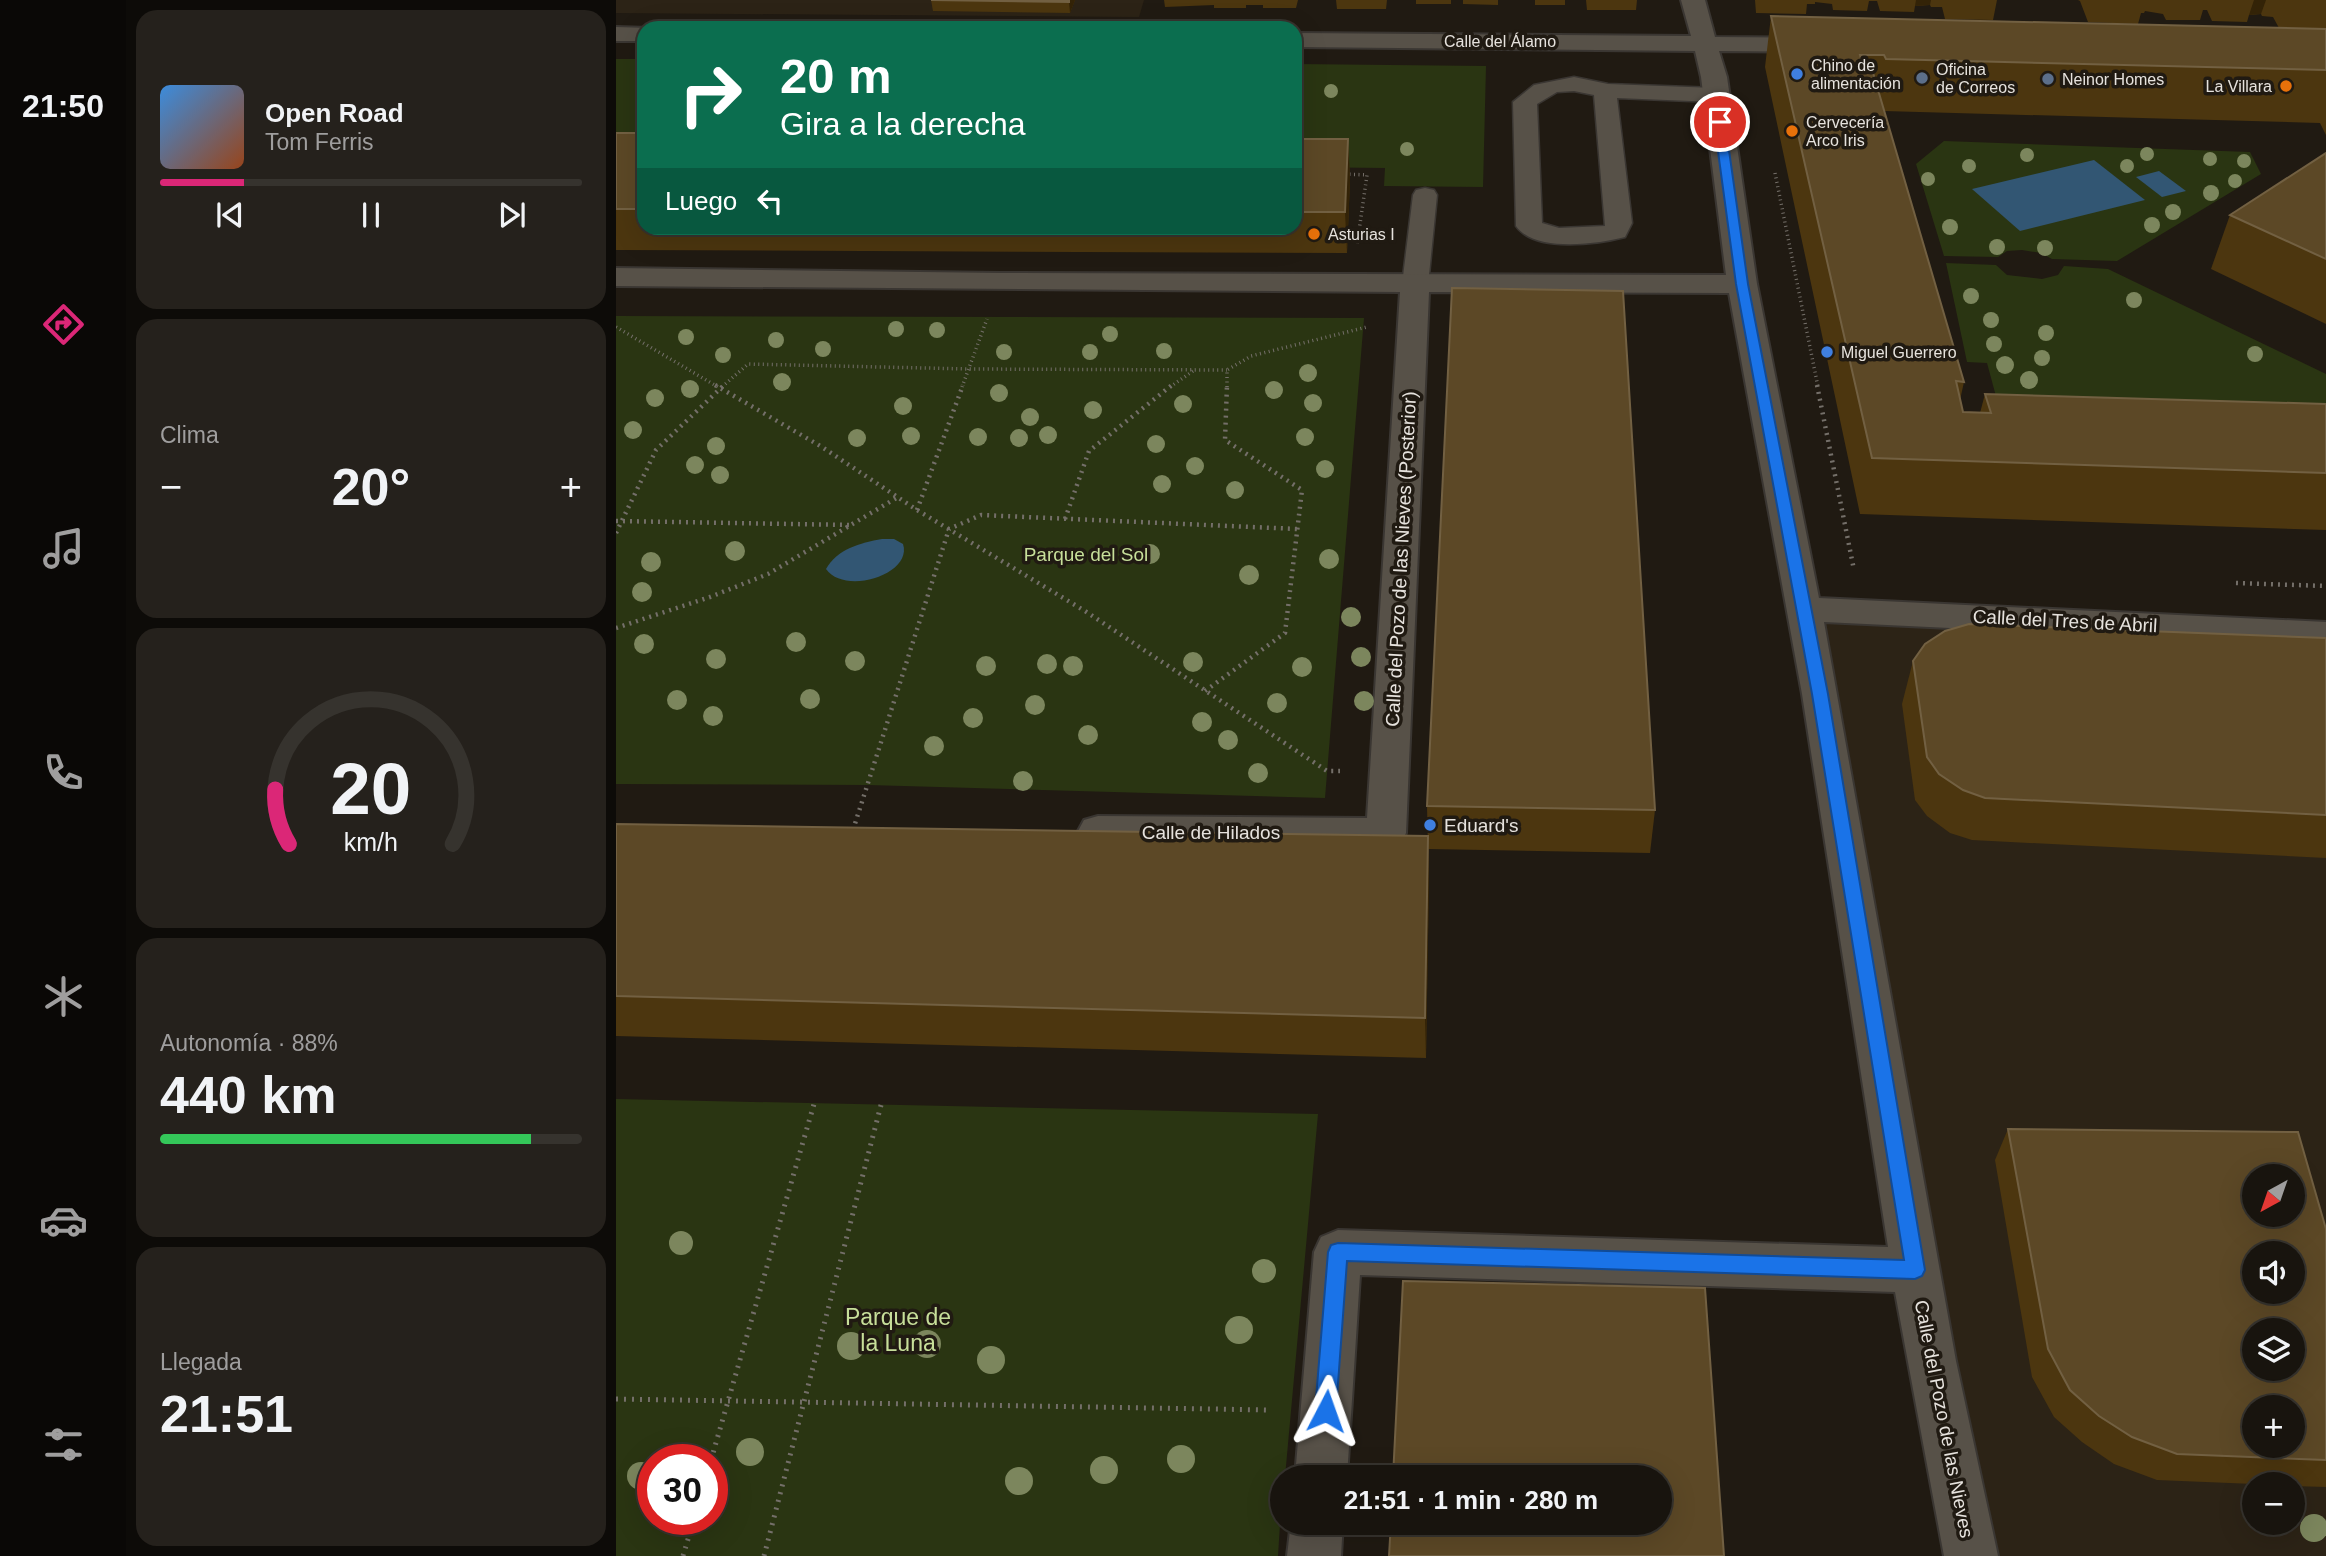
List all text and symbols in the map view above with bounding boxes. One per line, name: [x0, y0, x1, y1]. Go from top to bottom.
street label: Calle del Álamo: [1444, 32, 1556, 50]
icon: right: [665, 49, 756, 140]
text: 20 m: [780, 49, 892, 103]
place label: Chino de alimentación: [1811, 57, 1901, 92]
place label: Oficina de Correos: [1936, 61, 2015, 96]
marker: Chino de alimentación: [1789, 66, 1805, 82]
marker: Oficina de Correos: [1914, 70, 1930, 86]
marker: Neinor Homes: [2040, 71, 2056, 87]
place label: Neinor Homes: [2062, 71, 2164, 88]
place label: La Villara: [2206, 78, 2272, 95]
marker: La Villara: [2278, 78, 2294, 94]
text: 21:50: [22, 88, 104, 124]
pin: [1690, 92, 1750, 152]
text: Open Road: [265, 98, 404, 128]
icon: arrive: [1701, 103, 1739, 141]
text: Gira a la derecha: [780, 106, 1025, 142]
place label: Cervecería Arco Iris: [1806, 114, 1884, 149]
marker: Cervecería Arco Iris: [1784, 123, 1800, 139]
text: Tom Ferris: [265, 129, 374, 155]
icon: left: [751, 182, 789, 220]
text: Luego: [665, 186, 737, 216]
icon: previous: [211, 196, 249, 234]
icon: pause: [352, 196, 390, 234]
icon: next: [493, 196, 531, 234]
marker: Asturias I: [1306, 226, 1322, 242]
place label: Asturias I: [1328, 226, 1395, 243]
icon: directions: [39, 300, 88, 349]
marker: Miguel Guerrero: [1819, 344, 1835, 360]
place label: Miguel Guerrero: [1841, 344, 1957, 361]
street label: Calle del Pozo de las Nieves (Posterior): [1382, 391, 1420, 727]
text: Clima: [160, 422, 219, 448]
text: 20°: [332, 458, 410, 516]
text: −: [160, 466, 182, 508]
text: +: [560, 466, 582, 508]
icon: music: [39, 524, 88, 573]
park label: Parque del Sol: [1024, 544, 1148, 565]
street label: Calle del Tres de Abril: [1972, 606, 2158, 636]
icon: phone: [39, 748, 88, 797]
text: 20: [331, 748, 411, 829]
place label: Eduard's: [1444, 815, 1518, 836]
marker: Eduard's: [1422, 817, 1438, 833]
street label: Calle de Hilados: [1142, 822, 1280, 843]
text: km/h: [344, 828, 398, 856]
icon: climate: [39, 972, 88, 1021]
text: Autonomía · 88%: [160, 1030, 338, 1056]
text: 440 km: [160, 1066, 336, 1124]
north arrow: [2242, 1164, 2305, 1227]
map controls: [2242, 1164, 2305, 1535]
icon: car: [39, 1196, 88, 1245]
button: sound: [2242, 1241, 2305, 1304]
street label: Calle del Pozo de las Nieves: [1911, 1298, 1977, 1540]
park label: Parque de la Luna: [845, 1304, 951, 1356]
button: layers: [2242, 1318, 2305, 1381]
text: Llegada: [160, 1349, 242, 1375]
position arrow: [1289, 1374, 1363, 1448]
text: 21:51: [160, 1385, 293, 1443]
button: +: [2242, 1395, 2305, 1458]
icon: filters: [39, 1420, 88, 1469]
speed limit sign: 30: [637, 1444, 728, 1535]
button: −: [2242, 1472, 2305, 1535]
text: 21:51 · 1 min · 280 m: [1344, 1485, 1598, 1515]

